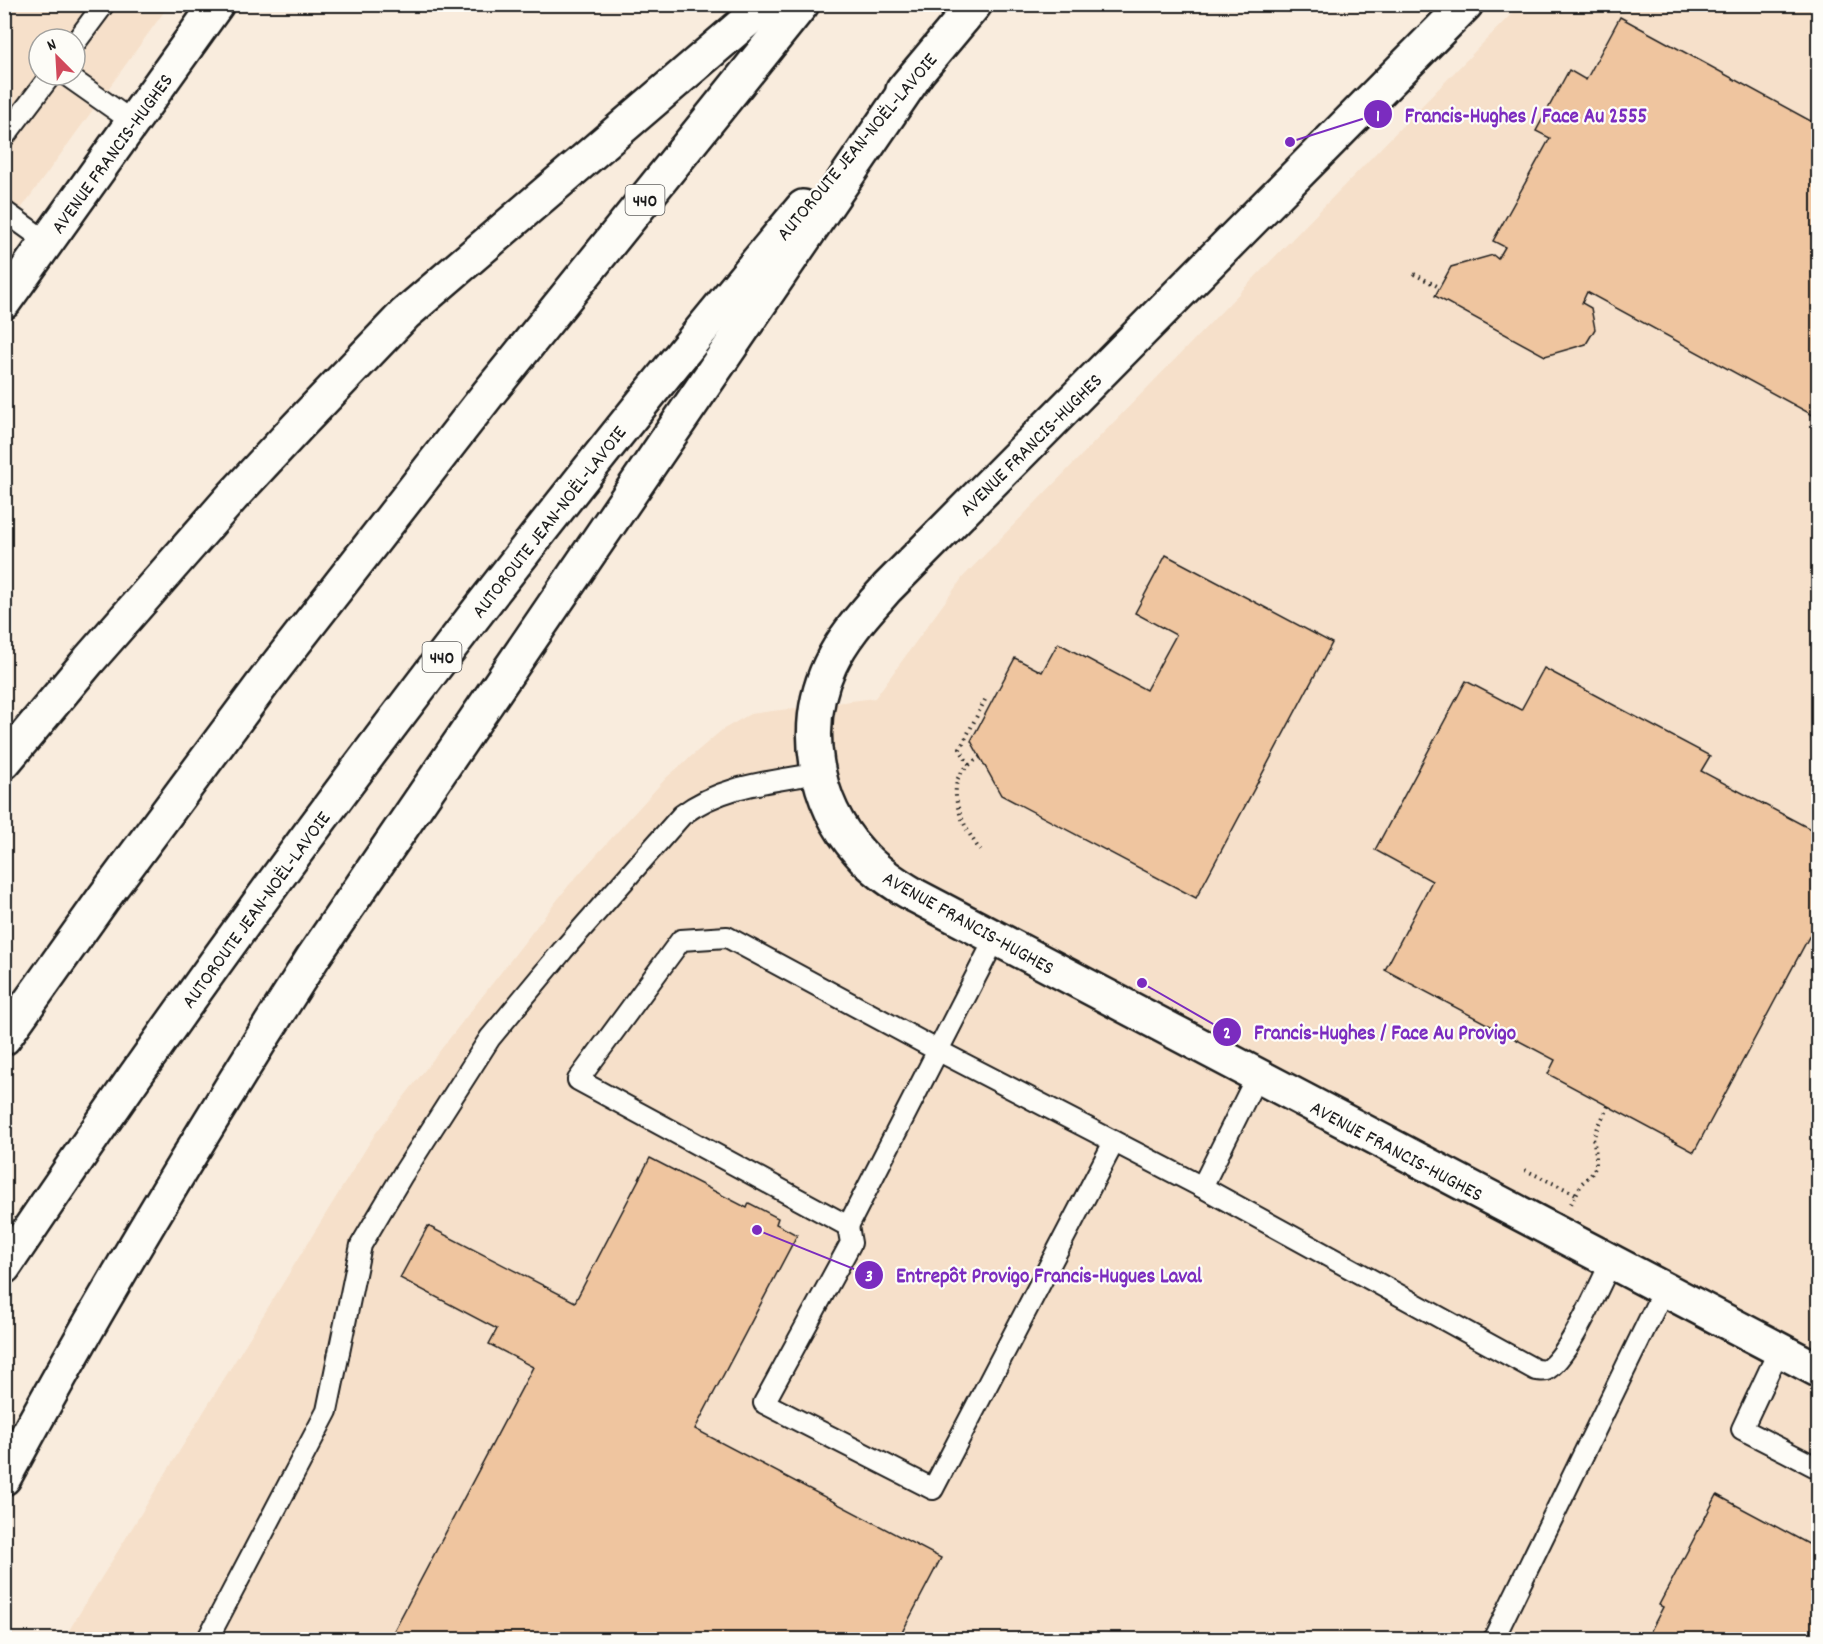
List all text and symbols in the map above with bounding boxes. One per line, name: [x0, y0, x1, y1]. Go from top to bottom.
north arrow: [27, 27, 87, 87]
text: N: [44, 33, 60, 58]
street label: AUTOROUTE JEAN-NOËL-LAVOIE: [771, 48, 945, 248]
street label: AVENUE FRANCIS-HUGHES: [46, 69, 181, 241]
callout: Francis-Hughes / Face Au 2555: [1363, 95, 1659, 134]
text: Francis-Hughes / Face Au 2555: [1405, 103, 1648, 133]
text: 1: [1376, 105, 1380, 130]
road number: 440: [626, 185, 664, 215]
street label: AVENUE FRANCIS-HUGHES: [954, 368, 1110, 524]
street label: AUTOROUTE JEAN-NOËL-LAVOIE: [466, 421, 635, 625]
road number: 440: [422, 642, 462, 672]
street label: AUTOROUTE JEAN-NOËL-LAVOIE: [176, 806, 339, 1015]
street label: AVENUE FRANCIS-HUGHES: [877, 866, 1058, 983]
callout: Francis-Hughes / Face Au Provigo: [1212, 1012, 1528, 1051]
text: Francis-Hughes / Face Au Provigo: [1254, 1020, 1516, 1050]
text: 2: [1223, 1022, 1231, 1047]
street label: AVENUE FRANCIS-HUGHES: [1304, 1095, 1487, 1210]
callout: Entrepôt Provigo Francis-Hugues Laval: [854, 1255, 1214, 1294]
text: Entrepôt Provigo Francis-Hugues Laval: [896, 1263, 1203, 1293]
text: 3: [865, 1265, 873, 1290]

